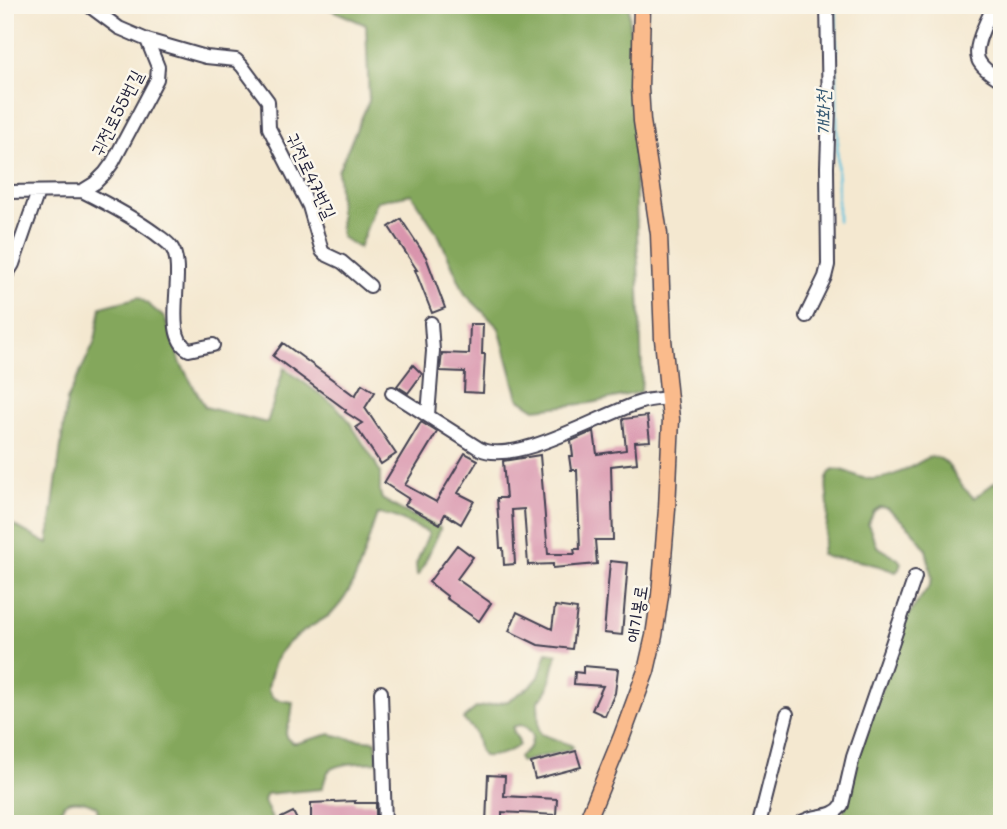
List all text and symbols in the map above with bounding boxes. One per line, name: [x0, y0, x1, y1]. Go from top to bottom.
street label: 귀전로55번길: [84, 65, 148, 160]
water label: 개화천: [810, 88, 835, 136]
street label: 귀전로47번길: [281, 128, 343, 223]
street label: 애기봉로: [620, 583, 652, 644]

